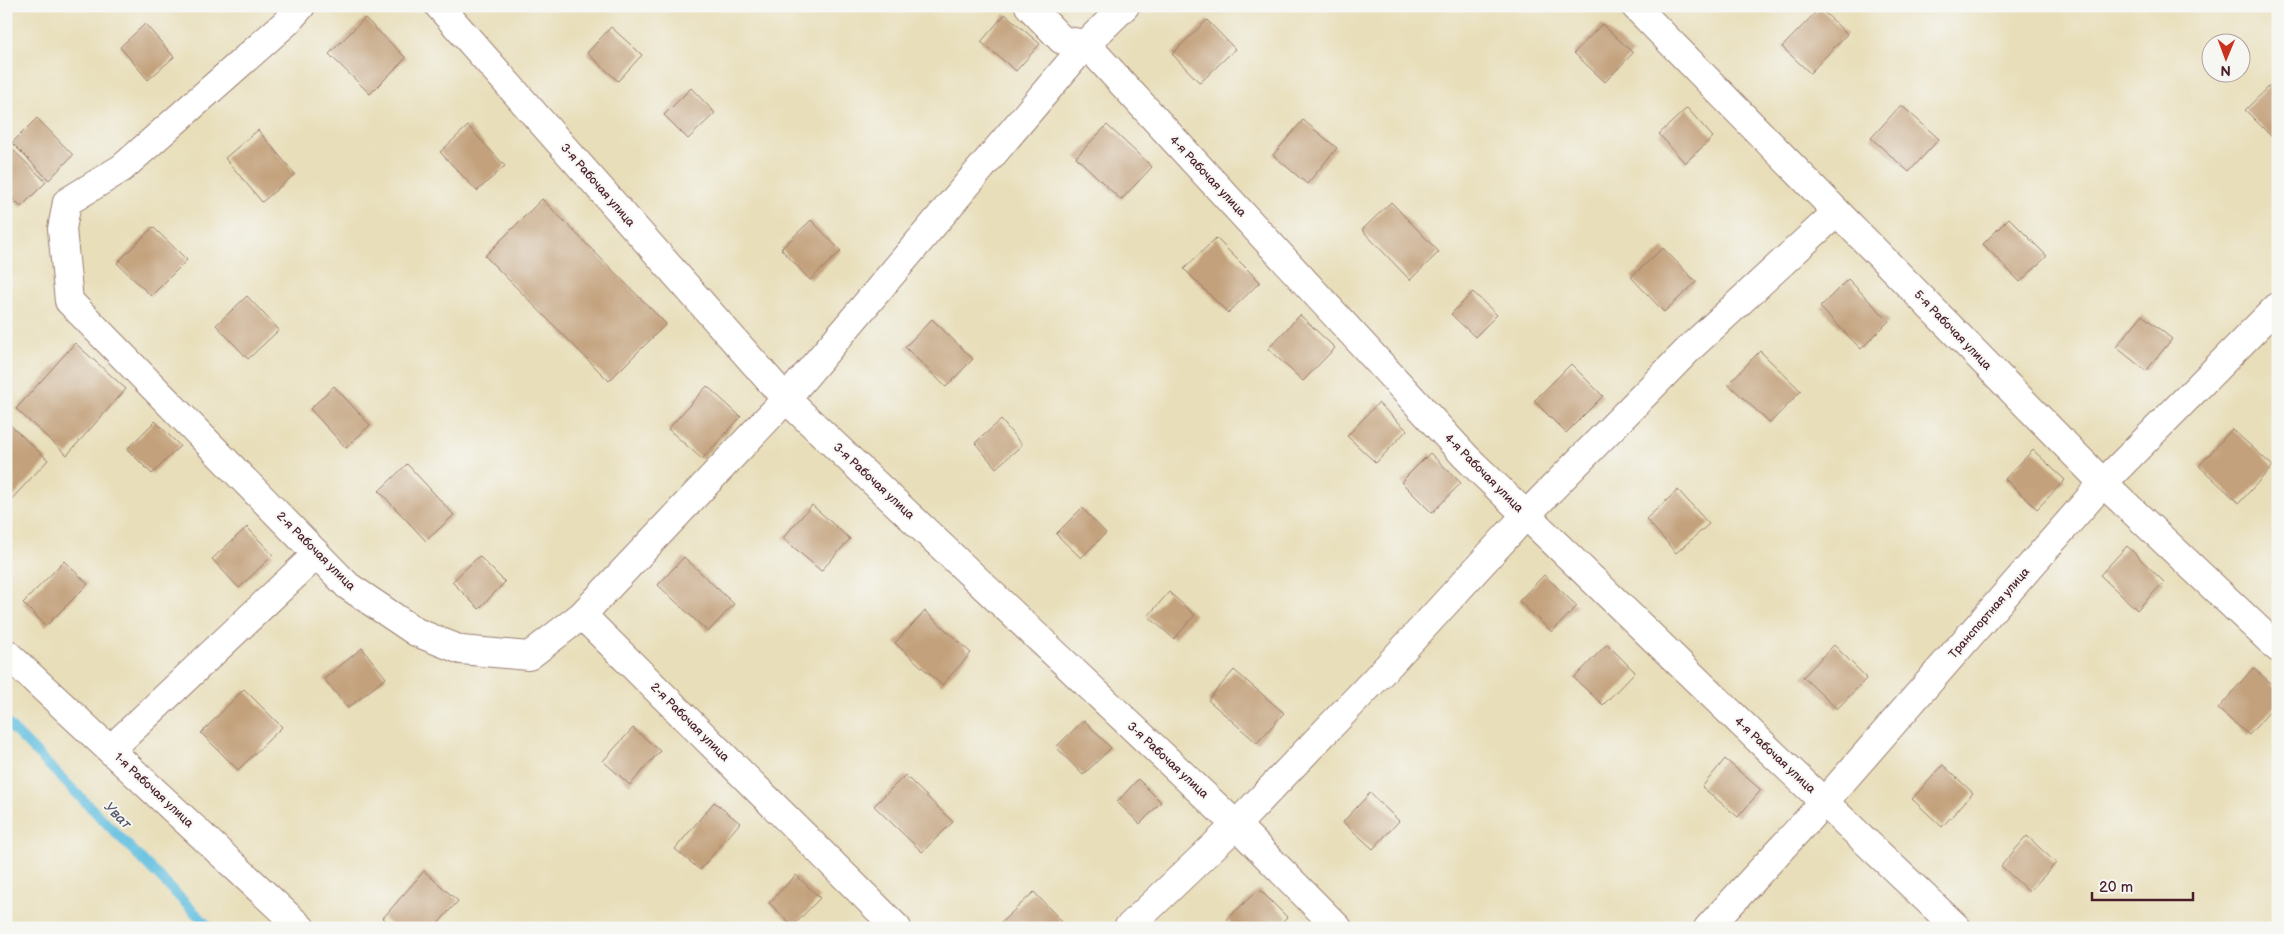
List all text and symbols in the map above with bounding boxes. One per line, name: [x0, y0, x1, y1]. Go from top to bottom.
north arrow: [2202, 32, 2252, 82]
text: N: [2220, 62, 2231, 79]
street label: 4-я Рабочая улица: [1166, 133, 1249, 220]
street label: 3-я Рабочая улица: [557, 141, 638, 230]
street label: 5-я Рабочая улица: [1911, 287, 1995, 373]
street label: 4-я Рабочая улица: [1441, 431, 1526, 516]
street label: 3-я Рабочая улица: [830, 440, 917, 523]
street label: 2-я Рабочая улица: [273, 509, 358, 594]
street label: Транспортная улица: [1946, 565, 2033, 662]
street label: 2-я Рабочая улица: [647, 680, 732, 765]
street label: 4-я Рабочая улица: [1731, 714, 1818, 797]
street label: 3-я Рабочая улица: [1124, 719, 1211, 802]
street label: 1-я Рабочая улица: [111, 750, 196, 831]
water label: Уват: [101, 798, 136, 833]
scale bar: [2092, 869, 2193, 901]
text: 20 m: [2099, 878, 2133, 897]

